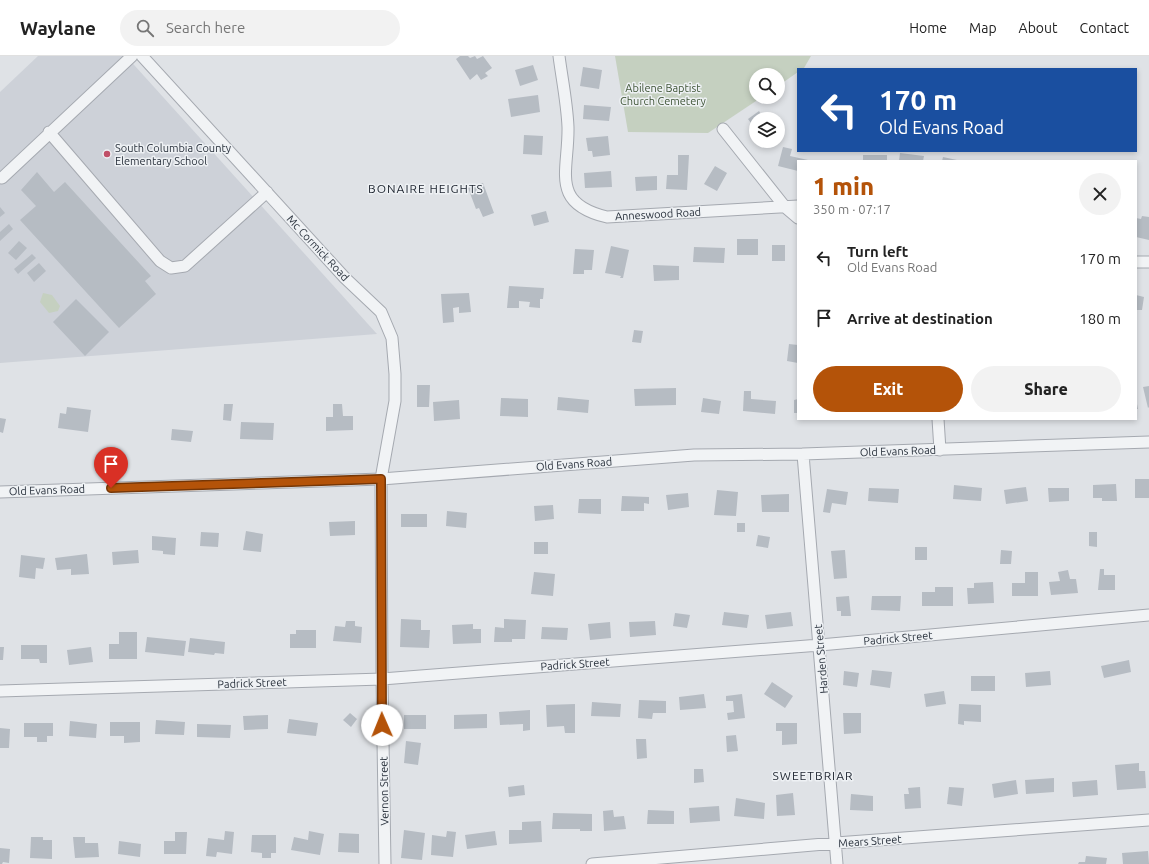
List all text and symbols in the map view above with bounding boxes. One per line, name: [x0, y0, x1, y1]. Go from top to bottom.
search box: [120, 10, 400, 46]
text: Waylane: [20, 17, 96, 39]
icon: search: [134, 17, 156, 39]
text: Search here: [166, 19, 245, 36]
text: Home: [909, 20, 947, 36]
text: Map: [969, 20, 997, 36]
text: About: [1019, 20, 1058, 36]
text: Contact: [1080, 20, 1129, 36]
map controls: [749, 68, 785, 148]
button: search: [749, 68, 785, 104]
park label: Abilene Baptist Church Cemetery: [620, 82, 707, 107]
icon: left: [813, 84, 865, 136]
text: 170 m: [879, 84, 957, 115]
button: layers: [749, 112, 785, 148]
text: Old Evans Road: [879, 117, 1004, 137]
place label: South Columbia County Elementary School: [115, 142, 232, 167]
marker: South Columbia County Elementary School: [102, 149, 112, 159]
text: 1 min: [813, 173, 874, 200]
button: close: [1079, 173, 1121, 215]
district label: BONAIRE HEIGHTS: [368, 182, 484, 195]
text: 350 m · 07:17: [813, 202, 891, 216]
street label: Anneswood Road: [615, 206, 701, 222]
street label: Mc Cormick Road: [285, 213, 351, 283]
text: Turn left: [847, 243, 908, 260]
icon: left: [813, 247, 835, 269]
text: 170 m: [1079, 250, 1121, 267]
text: Old Evans Road: [847, 260, 937, 274]
icon: arrive: [813, 307, 835, 329]
text: Arrive at destination: [847, 310, 993, 327]
text: 180 m: [1079, 310, 1121, 327]
button: Exit: [813, 366, 963, 412]
button: Share: [971, 366, 1121, 412]
street label: Old Evans Road: [860, 444, 936, 458]
pin: [94, 447, 128, 488]
icon: arrive: [100, 453, 122, 475]
street label: Old Evans Road: [535, 455, 613, 473]
street label: Old Evans Road: [9, 483, 85, 497]
street label: Harden Street: [812, 623, 830, 694]
street label: Padrick Street: [863, 629, 934, 647]
street label: Padrick Street: [540, 656, 611, 672]
street label: Padrick Street: [217, 676, 288, 690]
position arrow: [361, 704, 403, 746]
street label: Vernon Street: [377, 756, 391, 826]
district label: SWEETBRIAR: [773, 769, 853, 782]
street label: Mears Street: [838, 833, 903, 849]

